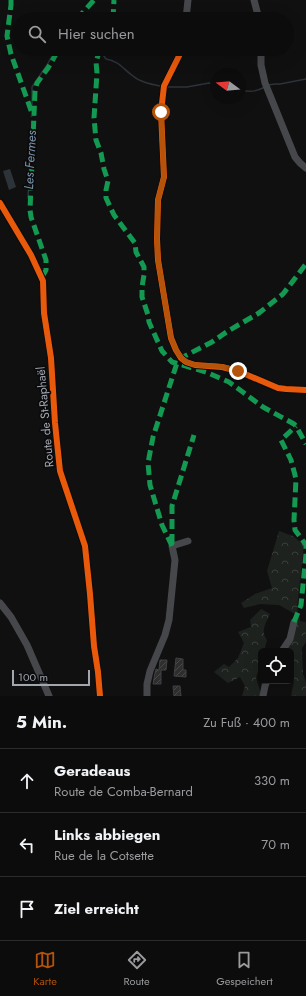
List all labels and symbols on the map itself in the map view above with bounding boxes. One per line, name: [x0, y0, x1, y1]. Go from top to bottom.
north arrow: [210, 68, 246, 104]
route start: [152, 103, 170, 121]
water label: Les Fermes: [19, 129, 41, 190]
route end: [229, 362, 247, 380]
street label: Route de St-Raphaël: [32, 366, 58, 468]
scale bar: [12, 668, 90, 687]

